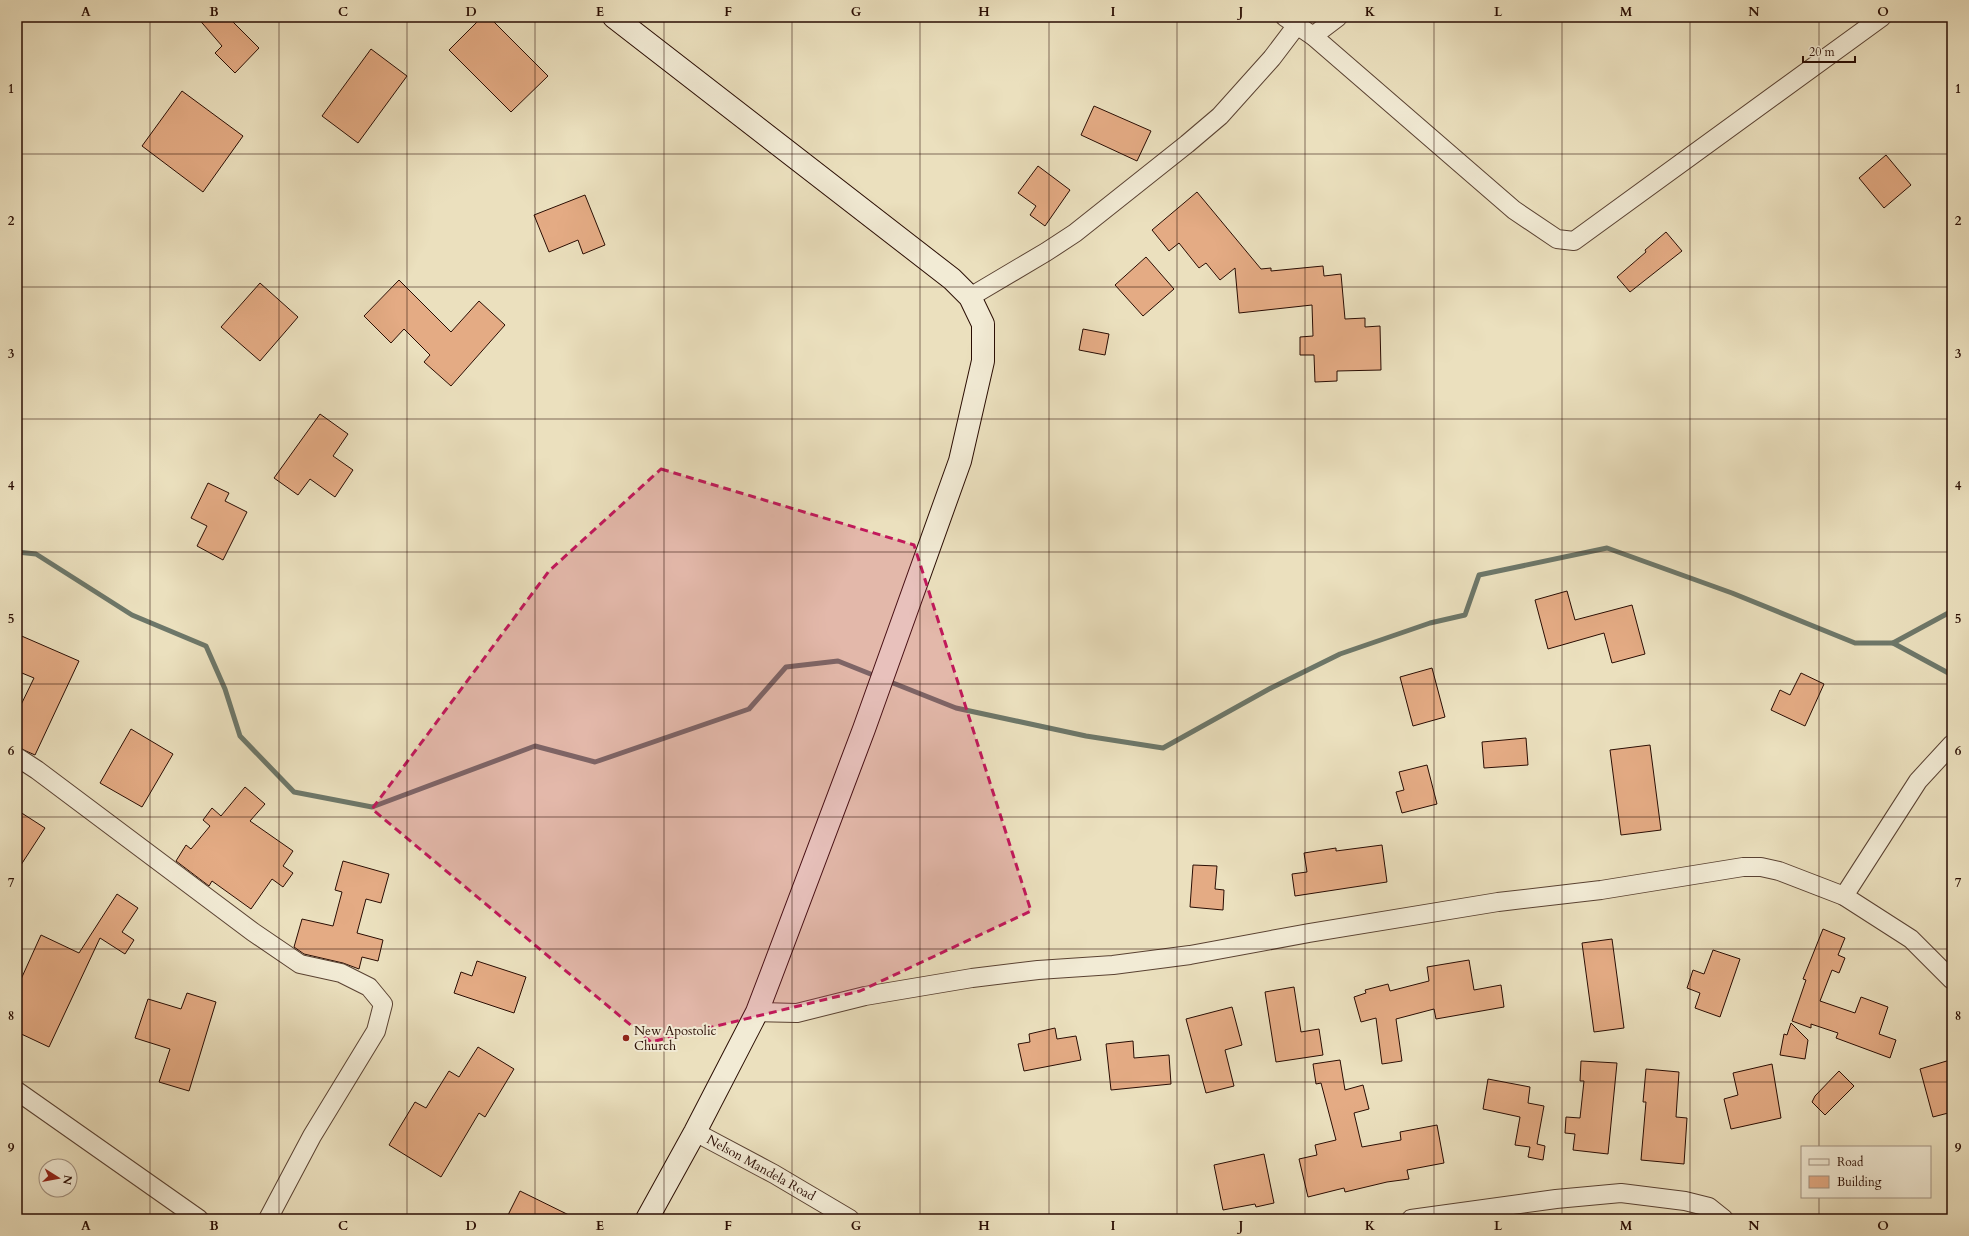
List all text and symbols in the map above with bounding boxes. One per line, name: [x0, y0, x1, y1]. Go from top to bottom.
text: A: [81, 3, 91, 21]
text: B: [209, 3, 219, 21]
text: C: [338, 3, 348, 21]
text: D: [465, 3, 477, 21]
text: E: [596, 3, 604, 21]
text: F: [724, 3, 732, 21]
text: G: [851, 3, 862, 21]
text: H: [978, 3, 990, 21]
text: I: [1110, 3, 1116, 21]
text: J: [1237, 3, 1244, 21]
text: K: [1365, 3, 1376, 21]
text: L: [1494, 3, 1503, 21]
text: M: [1620, 3, 1633, 21]
text: N: [1748, 3, 1760, 21]
text: O: [1877, 3, 1889, 21]
scale bar: [1803, 38, 1855, 64]
text: 20 m: [1809, 44, 1836, 60]
text: 1: [8, 80, 14, 98]
text: 1: [1955, 80, 1961, 98]
text: 2: [8, 212, 15, 230]
text: 2: [1955, 212, 1962, 230]
text: 3: [8, 345, 15, 363]
text: 3: [1955, 345, 1962, 363]
text: 4: [8, 477, 15, 495]
text: 4: [1955, 477, 1962, 495]
text: 5: [8, 610, 14, 628]
text: 5: [1955, 610, 1961, 628]
text: 6: [8, 742, 15, 760]
text: 6: [1955, 742, 1962, 760]
text: 7: [8, 874, 15, 892]
text: 7: [1955, 874, 1962, 892]
text: 8: [8, 1007, 14, 1025]
text: 8: [1955, 1007, 1961, 1025]
place label: New Apostolic Church: [634, 1022, 717, 1055]
marker: New Apostolic Church: [621, 1033, 631, 1043]
street label: Nelson Mandela Road: [703, 1131, 819, 1205]
text: 9: [8, 1139, 15, 1157]
text: 9: [1955, 1139, 1962, 1157]
legend: [1801, 1146, 1931, 1198]
text: Road: [1837, 1154, 1864, 1170]
north arrow: [38, 1158, 78, 1198]
text: N: [59, 1174, 76, 1186]
text: Building: [1837, 1174, 1882, 1190]
text: A: [81, 1217, 91, 1235]
text: B: [209, 1217, 219, 1235]
text: C: [338, 1217, 348, 1235]
text: D: [465, 1217, 477, 1235]
text: E: [596, 1217, 604, 1235]
text: F: [724, 1217, 732, 1235]
text: G: [851, 1217, 862, 1235]
text: H: [978, 1217, 990, 1235]
text: I: [1110, 1217, 1116, 1235]
text: J: [1237, 1217, 1244, 1235]
text: K: [1365, 1217, 1376, 1235]
text: L: [1494, 1217, 1503, 1235]
text: M: [1620, 1217, 1633, 1235]
text: N: [1748, 1217, 1760, 1235]
text: O: [1877, 1217, 1889, 1235]

